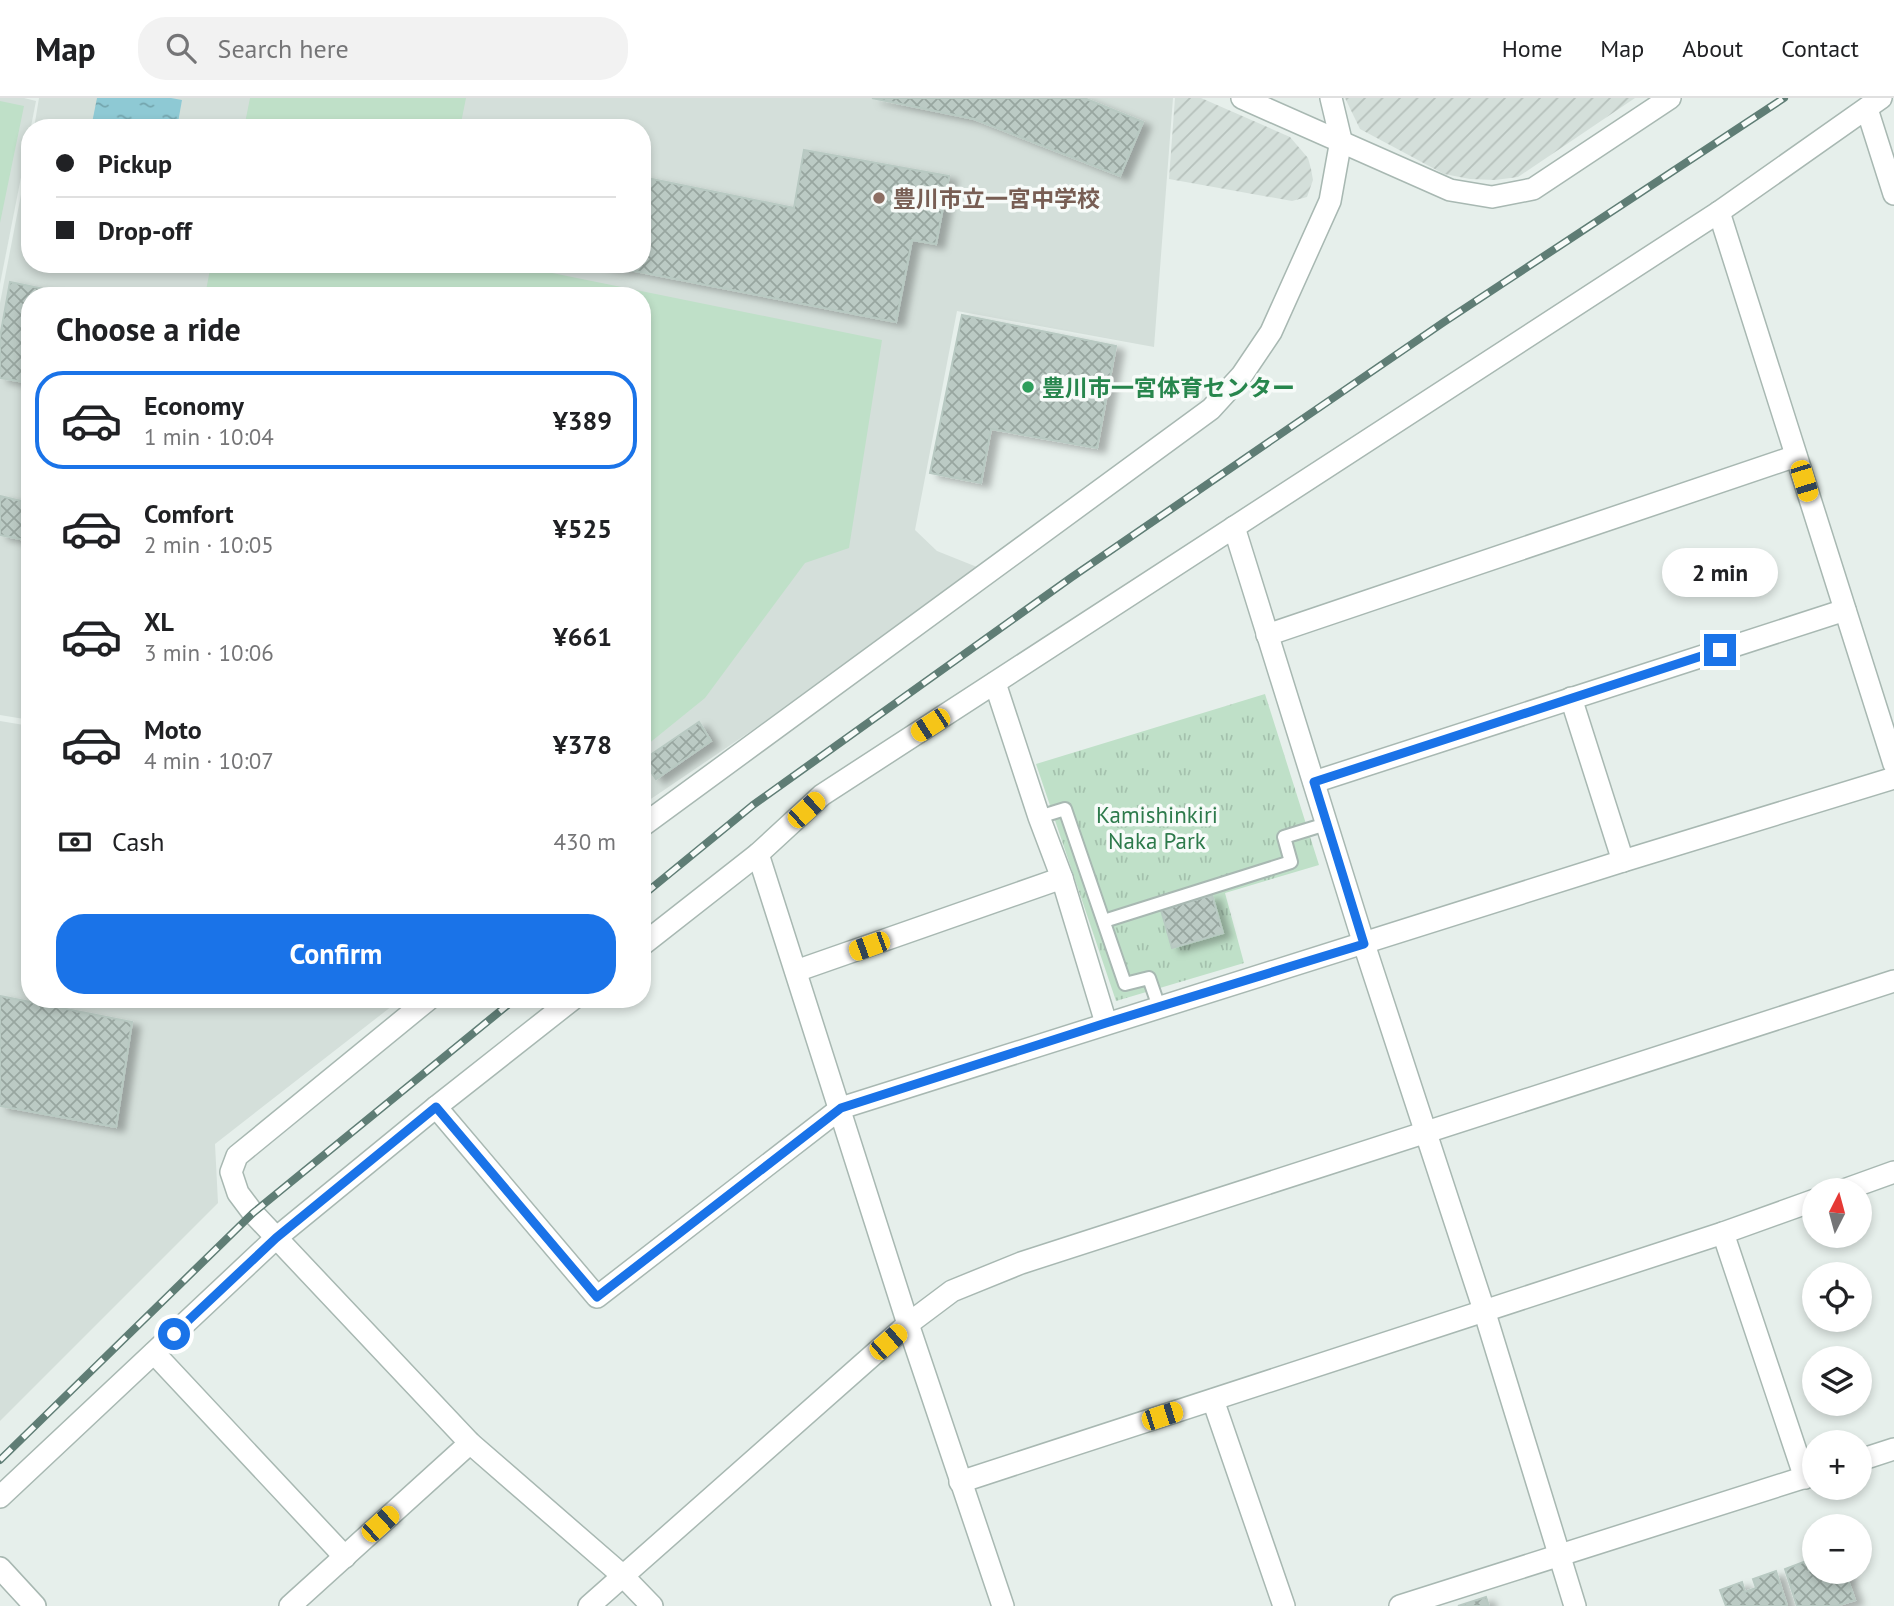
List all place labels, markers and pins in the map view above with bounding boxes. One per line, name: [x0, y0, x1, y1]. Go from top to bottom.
place label: 豊川市立一宮中学校: [893, 184, 1100, 213]
marker: 豊川市立一宮中学校: [871, 190, 887, 206]
place label: 豊川市一宮体育センター: [1042, 373, 1295, 402]
marker: 豊川市一宮体育センター: [1020, 379, 1036, 395]

